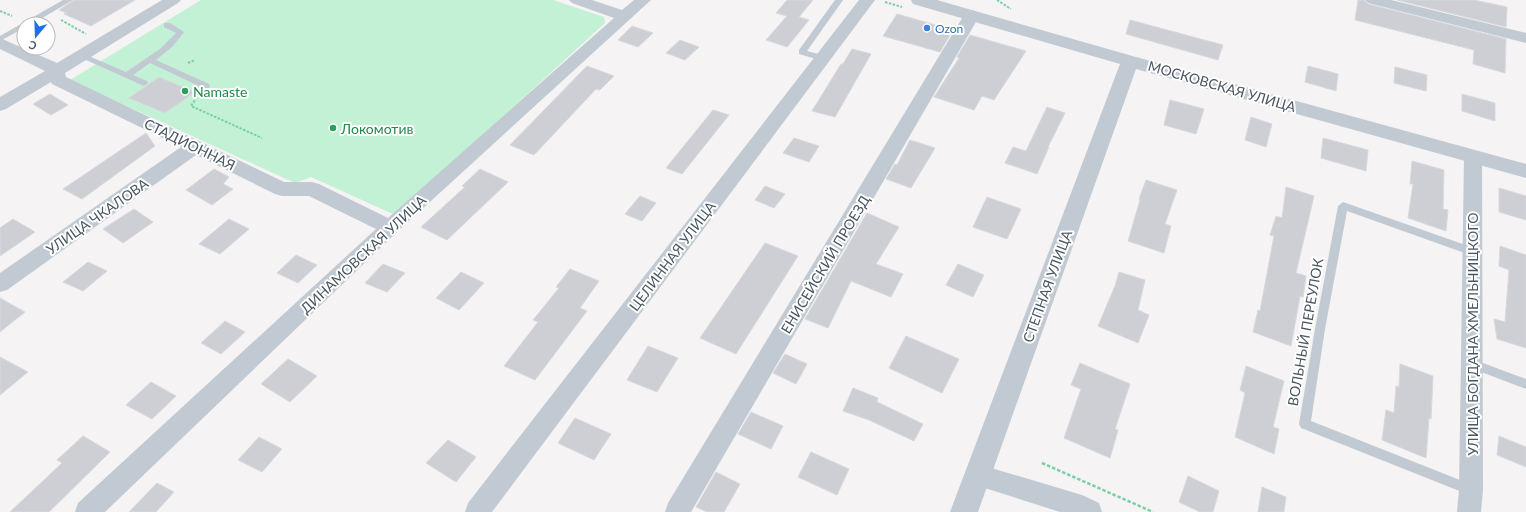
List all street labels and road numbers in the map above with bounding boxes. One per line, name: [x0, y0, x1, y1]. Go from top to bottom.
street label: МОСКОВСКАЯ УЛИЦА: [1146, 57, 1298, 115]
street label: СТАДИОННАЯ: [142, 115, 238, 173]
street label: УЛИЦА ЧКАЛОВА: [43, 174, 152, 258]
street label: ДИНАМОВСКАЯ УЛИЦА: [297, 191, 430, 317]
street label: ЕНИСЕЙСКИЙ ПРОЕЗД: [777, 192, 873, 336]
street label: ЦЕЛИННАЯ УЛИЦА: [625, 197, 719, 314]
street label: УЛИЦА БОГДАНА ХМЕЛЬНИЦКОГО: [1464, 213, 1481, 455]
street label: СТЕПНАЯ УЛИЦА: [1019, 227, 1075, 344]
street label: ВОЛЬНЫЙ ПЕРЕУЛОК: [1284, 256, 1326, 407]

